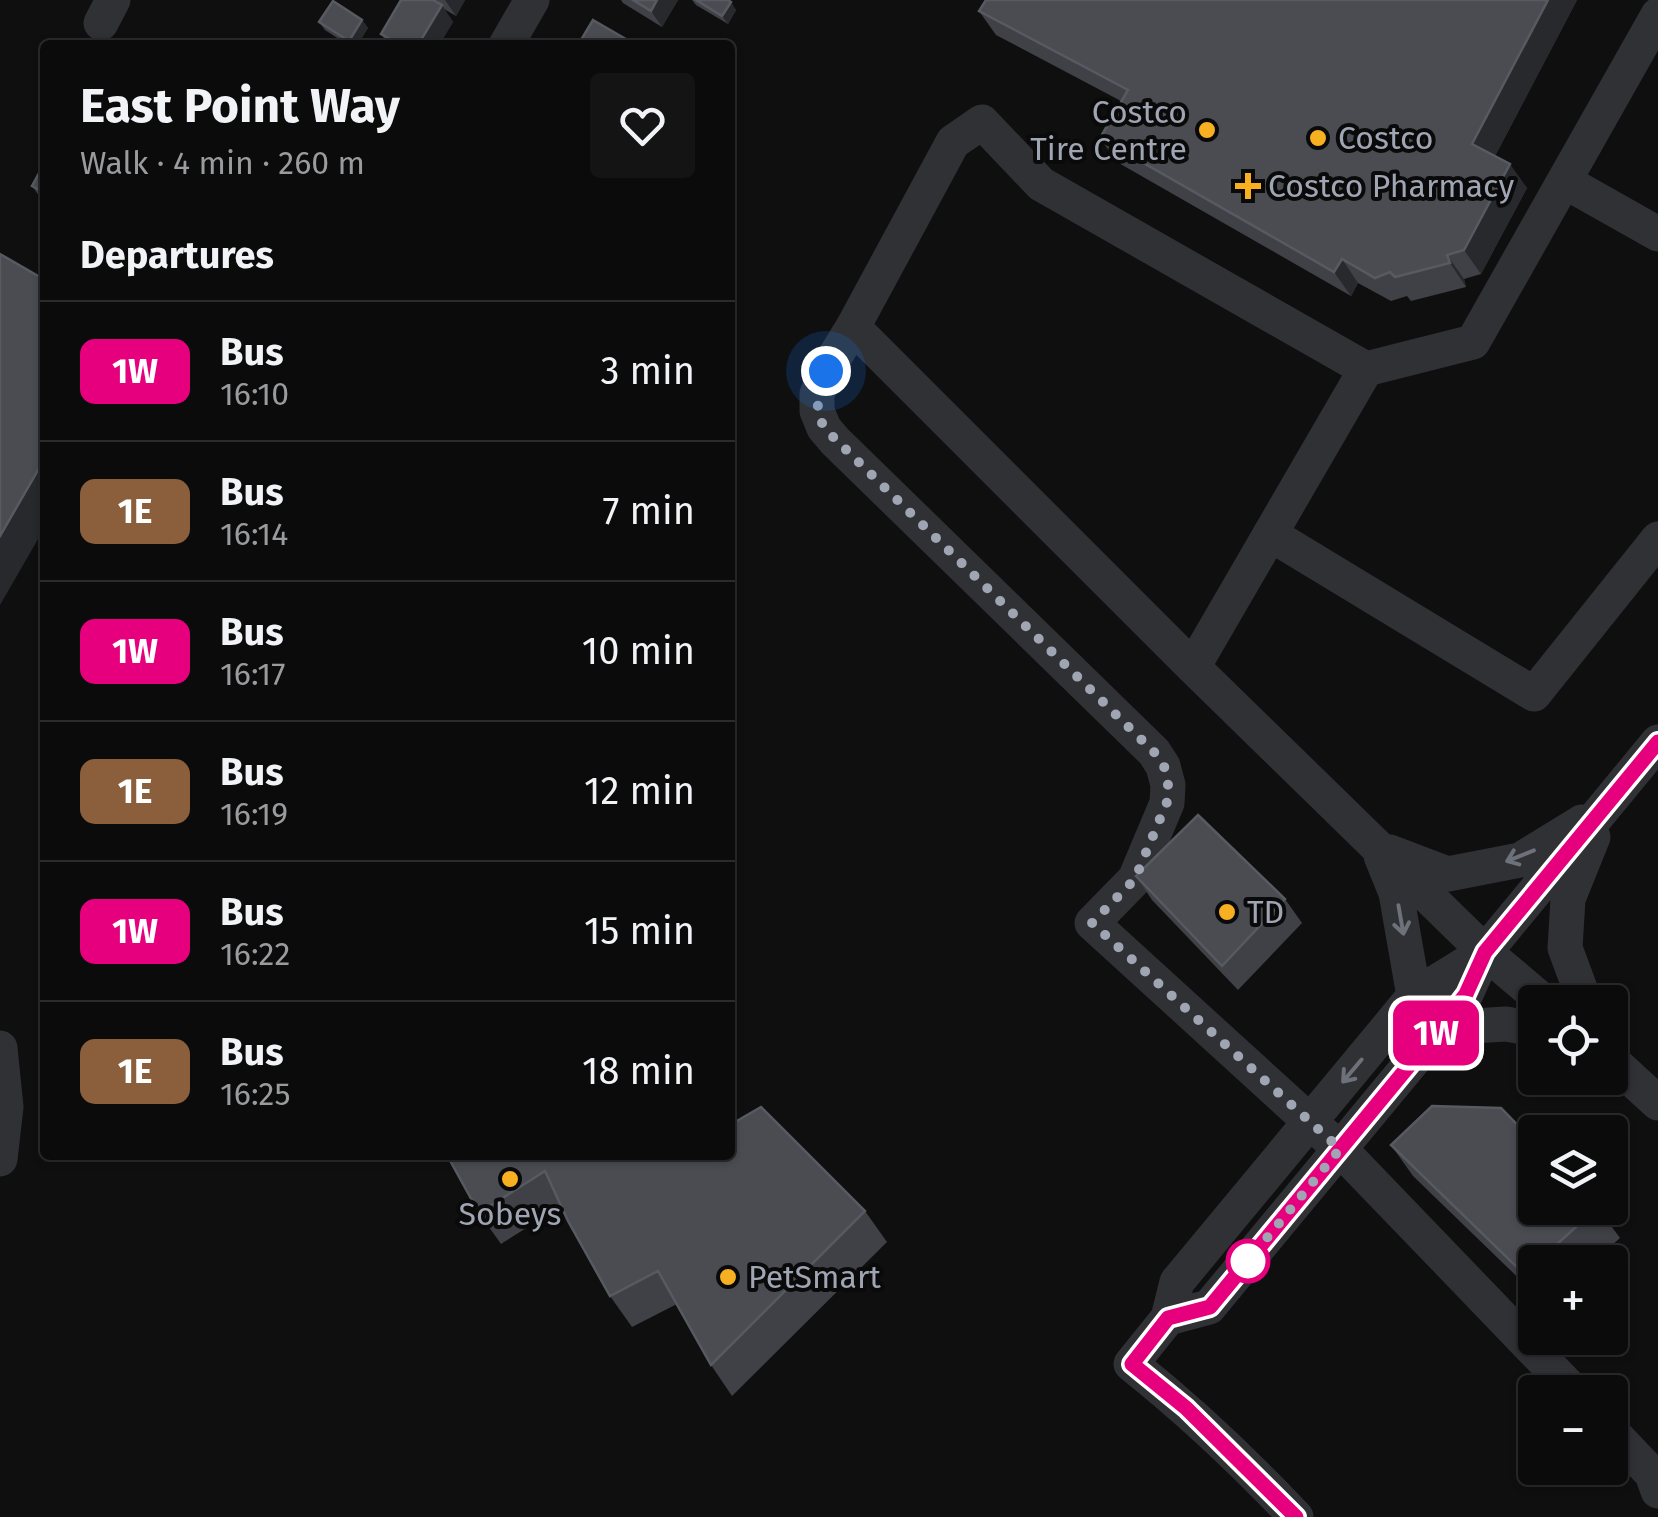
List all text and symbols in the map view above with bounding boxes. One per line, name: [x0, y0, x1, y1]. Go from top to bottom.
button: heart: [590, 73, 695, 178]
text: East Point Way: [80, 77, 400, 135]
place label: Costco Tire Centre: [1030, 93, 1187, 168]
marker: Costco Tire Centre: [1196, 119, 1218, 141]
place label: Costco: [1338, 119, 1433, 157]
marker: Costco: [1307, 127, 1329, 149]
text: Walk · 4 min · 260 m: [80, 144, 365, 182]
place label: Costco Pharmacy: [1268, 167, 1514, 205]
marker: Costco Pharmacy: [1237, 175, 1259, 197]
text: Departures: [80, 232, 274, 278]
text: Bus: [220, 329, 284, 375]
your location: [801, 346, 851, 396]
text: 3 min: [600, 348, 695, 394]
text: 1W: [112, 350, 158, 392]
text: 16:10: [220, 375, 289, 413]
text: Bus: [220, 469, 284, 515]
text: 7 min: [603, 488, 695, 534]
text: 1E: [118, 490, 152, 532]
text: 16:14: [220, 515, 288, 553]
text: Bus: [220, 609, 284, 655]
text: 10 min: [582, 628, 695, 674]
text: 1W: [112, 630, 158, 672]
text: 16:17: [220, 655, 285, 693]
text: Bus: [220, 749, 284, 795]
text: 12 min: [584, 768, 695, 814]
text: 1E: [118, 770, 152, 812]
text: 16:19: [220, 795, 288, 833]
one-way arrow: [1505, 849, 1536, 867]
text: Bus: [220, 889, 284, 935]
place label: TD: [1247, 893, 1284, 931]
marker: TD: [1216, 901, 1238, 923]
one-way arrow: [1392, 903, 1411, 935]
text: 15 min: [584, 908, 695, 954]
text: 1W: [112, 910, 158, 952]
text: 16:22: [220, 935, 290, 973]
map controls: [1518, 985, 1628, 1485]
button: locate: [1518, 985, 1628, 1095]
line badge: 1W: [1391, 1000, 1481, 1066]
text: 1W: [1413, 1012, 1459, 1054]
text: Bus: [220, 1029, 284, 1075]
text: 18 min: [582, 1048, 695, 1094]
text: 1E: [118, 1050, 152, 1092]
one-way arrow: [1341, 1057, 1363, 1083]
text: 16:25: [220, 1075, 290, 1113]
button: layers: [1518, 1115, 1628, 1225]
marker: Sobeys: [499, 1168, 521, 1190]
place label: Sobeys: [459, 1195, 561, 1233]
unlabelled marker: [1227, 1240, 1269, 1282]
button: +: [1518, 1245, 1628, 1355]
place label: PetSmart: [748, 1258, 881, 1296]
marker: PetSmart: [717, 1266, 739, 1288]
button: −: [1518, 1375, 1628, 1485]

